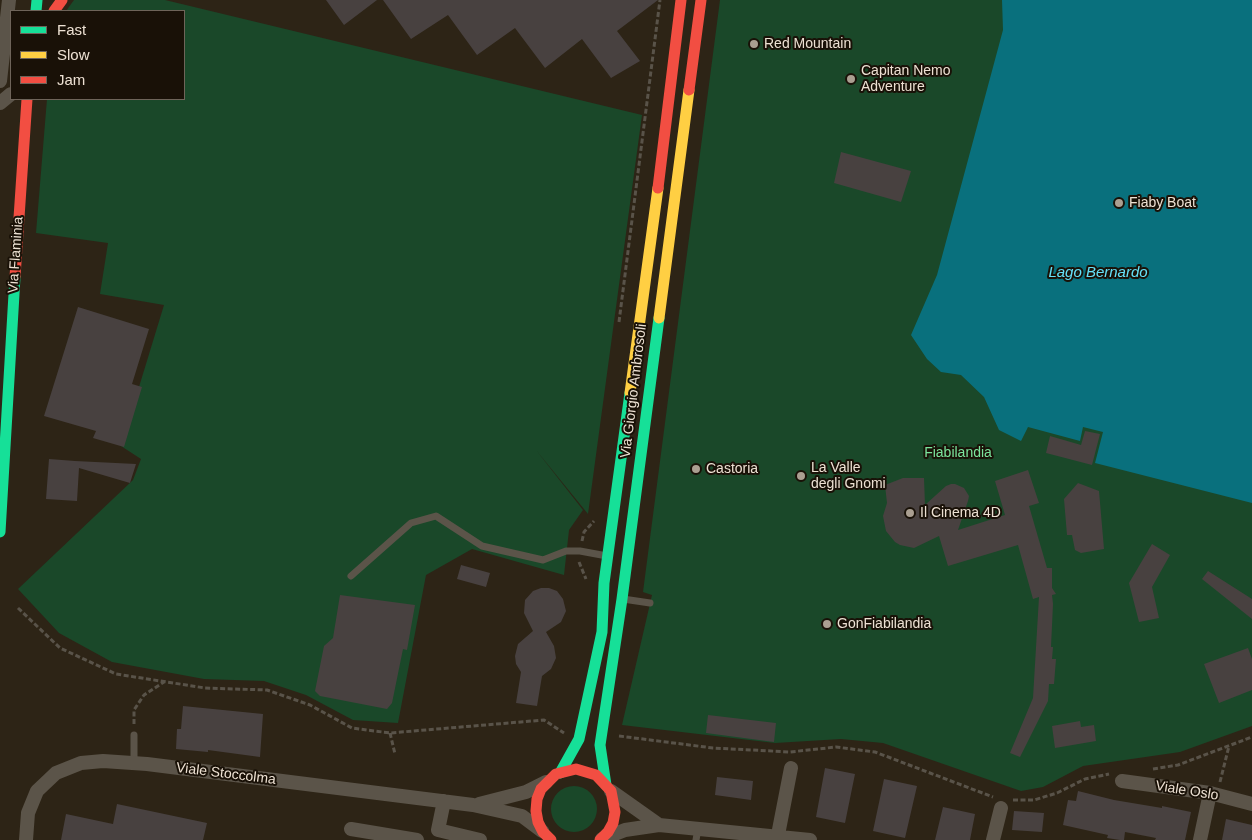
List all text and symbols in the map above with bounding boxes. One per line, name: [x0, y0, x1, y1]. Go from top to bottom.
legend: [10, 10, 185, 100]
text: Fast: [57, 21, 86, 38]
place label: Red Mountain: [764, 36, 851, 52]
marker: Red Mountain: [748, 38, 760, 50]
text: Slow: [57, 46, 90, 63]
place label: Capitan Nemo Adventure: [861, 63, 950, 95]
text: Jam: [57, 71, 85, 88]
marker: Capitan Nemo Adventure: [845, 73, 857, 85]
place label: Fiaby Boat: [1129, 195, 1196, 211]
marker: Fiaby Boat: [1113, 197, 1125, 209]
street label: Via Flaminia: [5, 216, 27, 294]
water label: Lago Bernardo: [1048, 264, 1148, 282]
street label: Via Giorgio Ambrosoli: [617, 323, 651, 459]
park label: Fiabilandia: [924, 445, 992, 461]
place label: La Valle degli Gnomi: [811, 460, 886, 492]
place label: Castoria: [706, 461, 758, 477]
marker: Castoria: [690, 463, 702, 475]
marker: La Valle degli Gnomi: [795, 470, 807, 482]
place label: Il Cinema 4D: [920, 505, 1001, 521]
marker: Il Cinema 4D: [904, 507, 916, 519]
place label: GonFiabilandia: [837, 616, 931, 632]
marker: GonFiabilandia: [821, 618, 833, 630]
street label: Viale Stoccolma: [175, 760, 277, 788]
street label: Viale Oslo: [1154, 778, 1220, 804]

